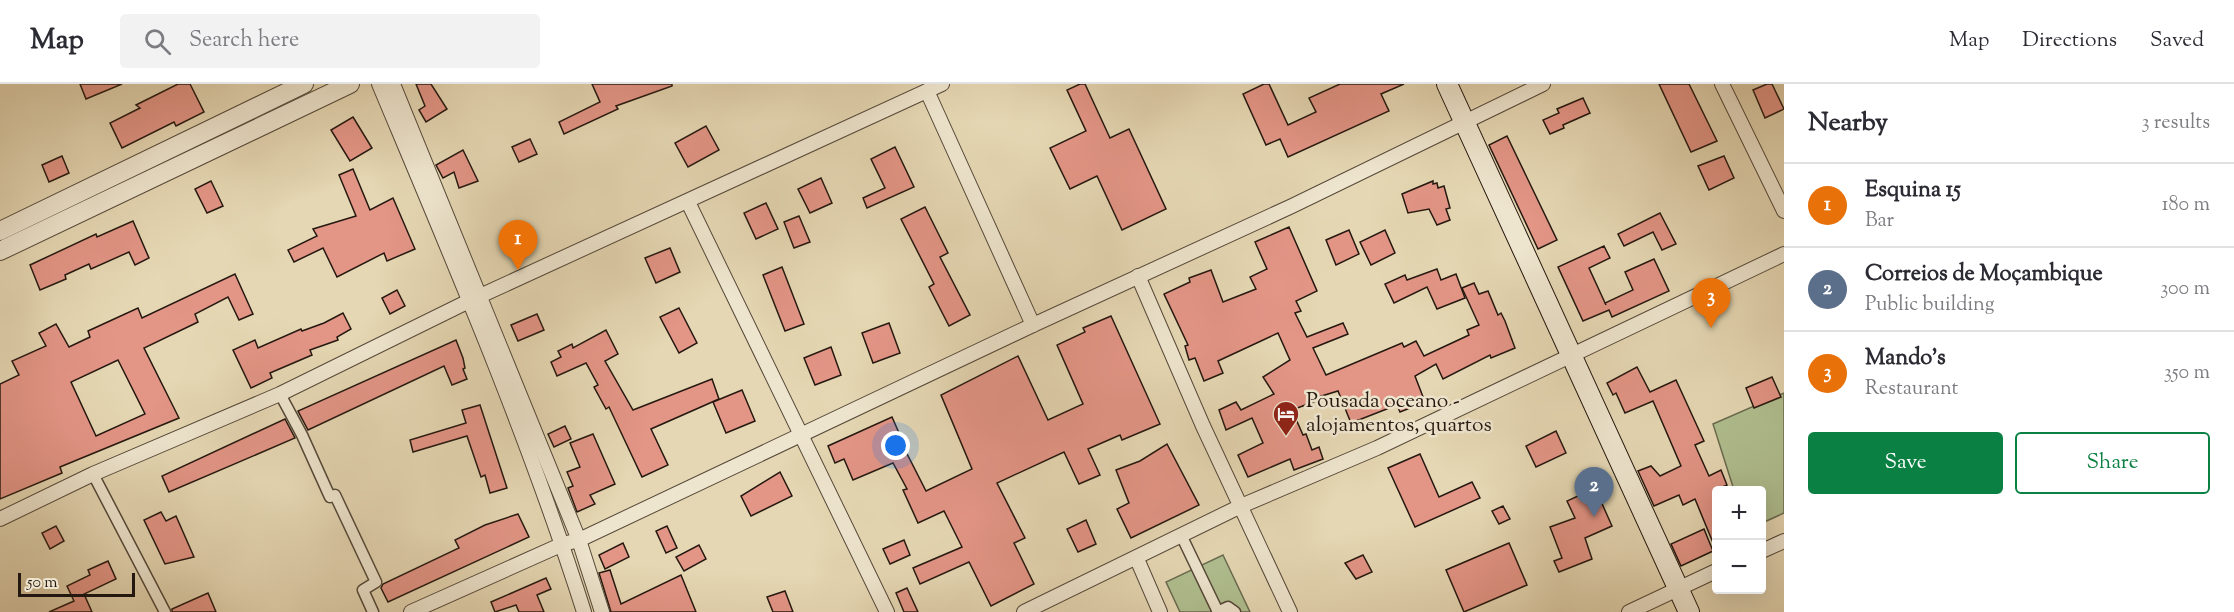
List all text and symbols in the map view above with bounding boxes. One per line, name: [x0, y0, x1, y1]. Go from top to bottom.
search box: [120, 14, 540, 68]
text: Map: [30, 21, 84, 61]
icon: search: [141, 25, 174, 58]
text: Search here: [189, 25, 299, 57]
text: Map: [1949, 26, 1989, 56]
text: Directions: [2022, 26, 2117, 56]
text: Saved: [2150, 26, 2204, 56]
text: Nearby: [1808, 105, 1888, 142]
text: 3 results: [2141, 109, 2210, 138]
text: Esquina 15: [1865, 175, 1961, 207]
text: 1: [1824, 191, 1831, 220]
text: 180 m: [2162, 191, 2210, 220]
text: Bar: [1865, 207, 1894, 236]
pin: 1: [498, 220, 538, 270]
text: Correios de Moçambique: [1865, 259, 2103, 291]
text: 2: [1823, 275, 1832, 304]
text: 300 m: [2160, 275, 2210, 304]
pin: 3: [1692, 278, 1730, 328]
text: Public building: [1865, 291, 1995, 320]
text: Mando's: [1865, 343, 1946, 375]
text: 3: [1823, 359, 1832, 388]
text: 350 m: [2164, 359, 2210, 388]
text: Restaurant: [1865, 375, 1958, 404]
place label: Pousada oceano - alojamentos, quartos: [1306, 387, 1492, 441]
hotel icon: Pousada oceano - alojamentos, quartos: [1271, 399, 1301, 437]
your location: [881, 431, 910, 460]
button: Save: [1808, 432, 2003, 494]
button: Share: [2015, 432, 2210, 494]
pin: 2: [1574, 468, 1614, 517]
map controls: [1712, 486, 1766, 594]
button: +: [1712, 486, 1766, 540]
button: −: [1712, 540, 1766, 594]
scale bar: [18, 570, 135, 598]
text: 50 m: [27, 572, 58, 595]

